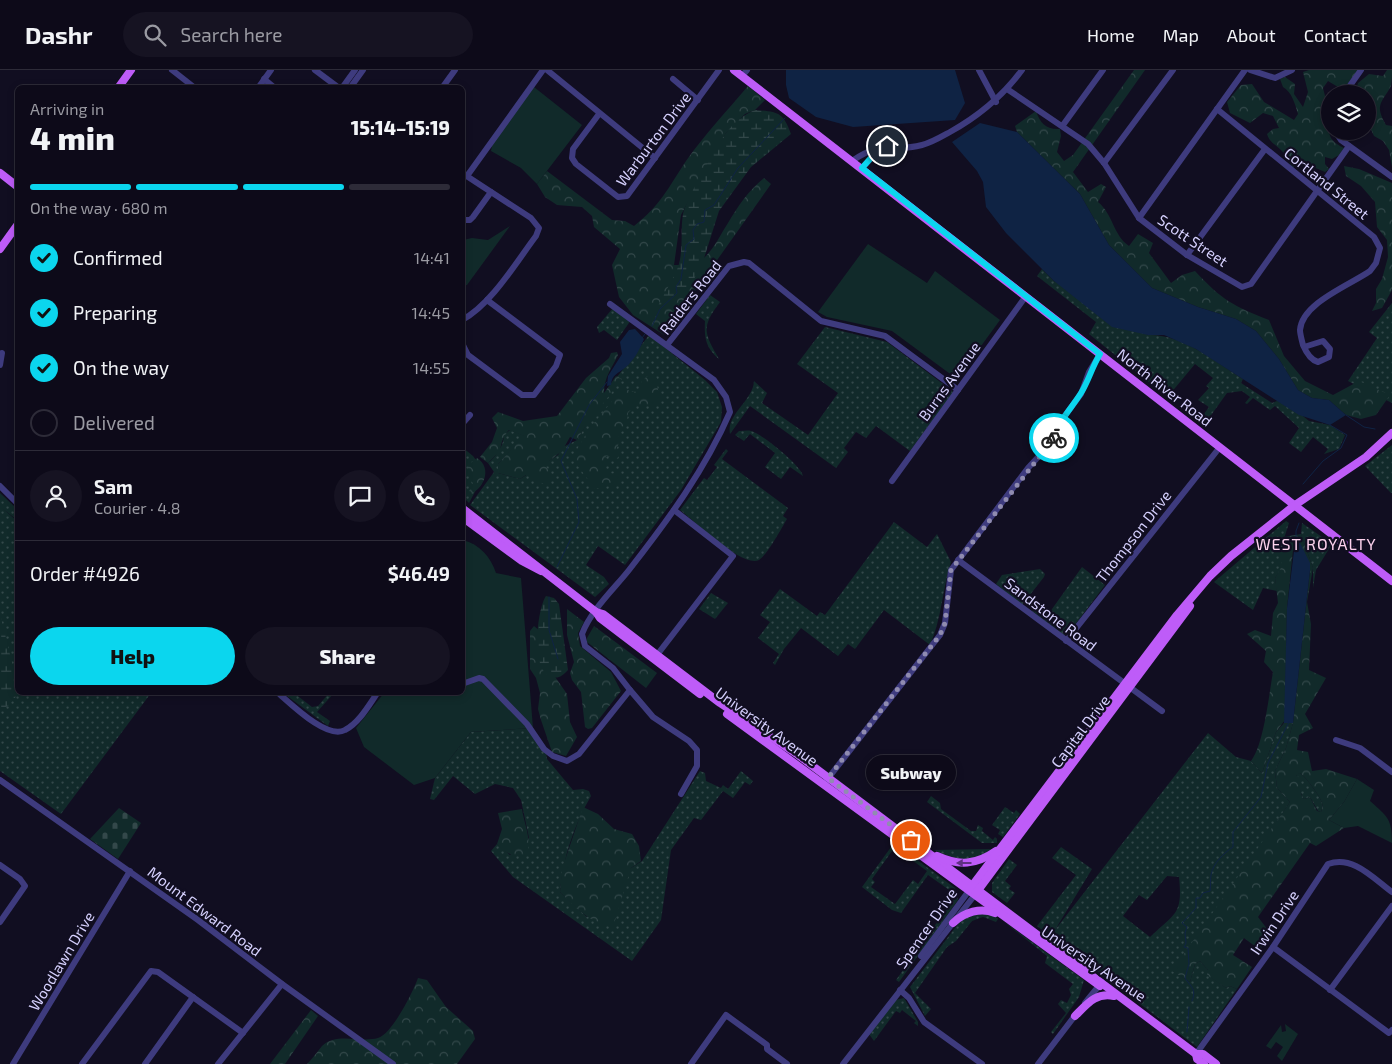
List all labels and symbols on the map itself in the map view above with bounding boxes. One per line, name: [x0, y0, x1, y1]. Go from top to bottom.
street label: Warburton Drive: [612, 88, 694, 190]
pin: [866, 125, 908, 167]
street label: Cortland Street: [1281, 143, 1373, 223]
street label: Scott Street: [1155, 210, 1232, 270]
street label: Raiders Road: [655, 256, 725, 338]
street label: Burns Avenue: [914, 338, 984, 424]
street label: North River Road: [1114, 344, 1216, 430]
courier: [1029, 413, 1079, 463]
street label: Thompson Drive: [1092, 486, 1174, 586]
district label: WEST ROYALTY: [1255, 534, 1377, 553]
street label: Sandstone Road: [1001, 574, 1101, 654]
street label: University Avenue: [712, 683, 822, 769]
street label: Capital Drive: [1047, 691, 1113, 771]
callout: Subway: [866, 755, 956, 790]
pin: [890, 819, 932, 861]
one-way arrow: [956, 859, 972, 867]
street label: Mount Edward Road: [145, 862, 265, 960]
street label: Spencer Drive: [892, 884, 960, 972]
street label: Irwin Drive: [1246, 886, 1302, 958]
street label: Woodlawn Drive: [24, 908, 98, 1014]
street label: University Avenue: [1038, 921, 1150, 1005]

